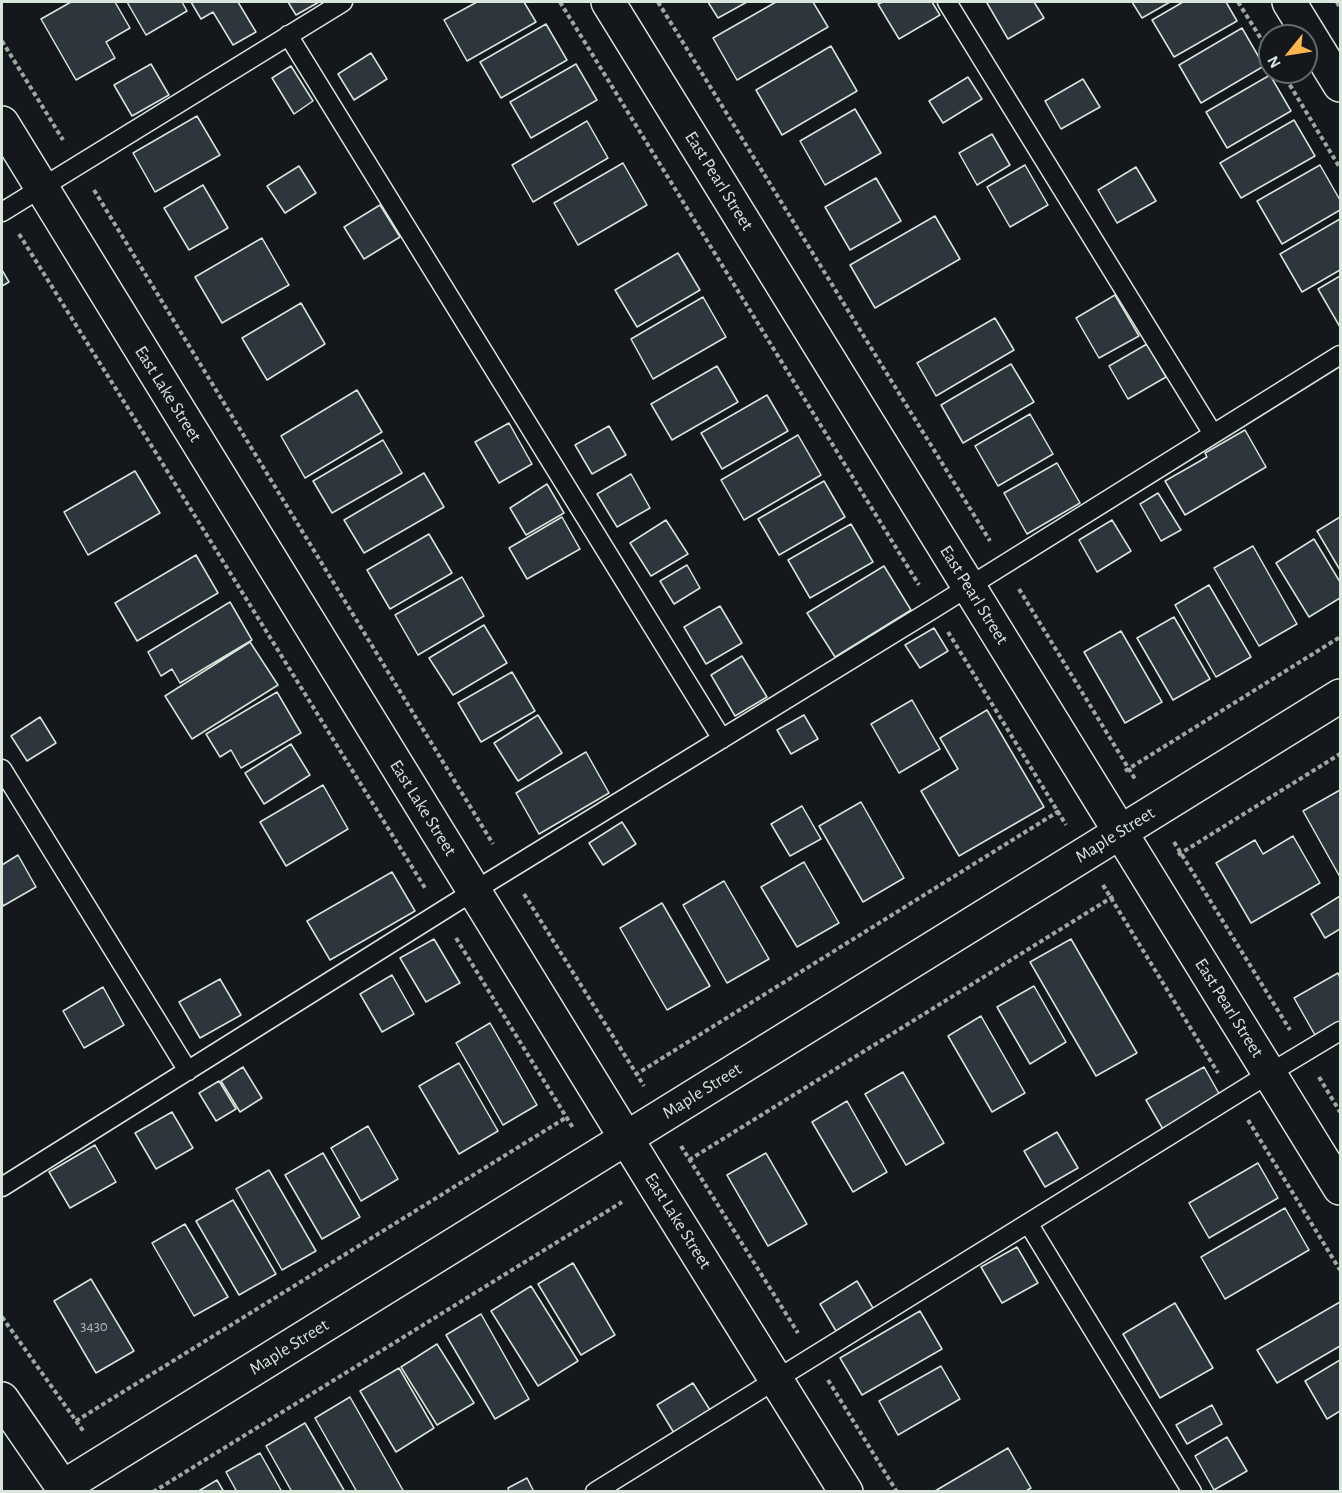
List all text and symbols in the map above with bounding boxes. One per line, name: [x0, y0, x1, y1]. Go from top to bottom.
north arrow: [1258, 24, 1318, 84]
text: N: [1264, 53, 1284, 71]
street label: East Pearl Street: [680, 128, 758, 234]
street label: East Lake Street: [130, 342, 206, 446]
street label: East Pearl Street: [935, 542, 1013, 648]
street label: East Lake Street: [385, 756, 461, 860]
street label: Maple Street: [1071, 802, 1159, 868]
street label: East Pearl Street: [1190, 955, 1268, 1061]
street label: Maple Street: [658, 1058, 746, 1124]
street label: East Lake Street: [640, 1169, 716, 1273]
street label: Maple Street: [245, 1314, 333, 1380]
house number: 3430: [80, 1317, 108, 1335]

